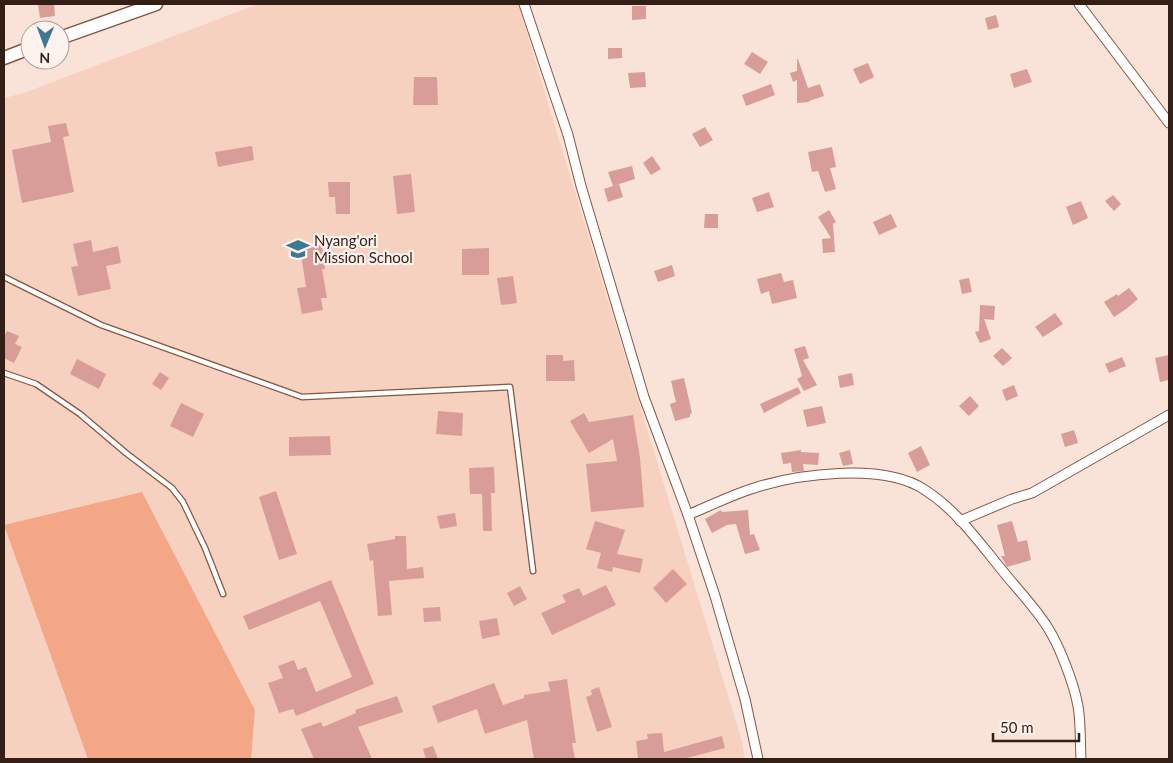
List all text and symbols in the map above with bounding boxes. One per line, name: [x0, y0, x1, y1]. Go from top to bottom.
north arrow: [20, 20, 70, 70]
text: N: [39, 50, 50, 67]
place label: Nyang'ori Mission School: [314, 231, 413, 266]
school or university icon: Nyang'ori Mission School: [285, 236, 311, 262]
scale bar: [993, 710, 1079, 742]
text: 50 m: [1000, 718, 1034, 736]

